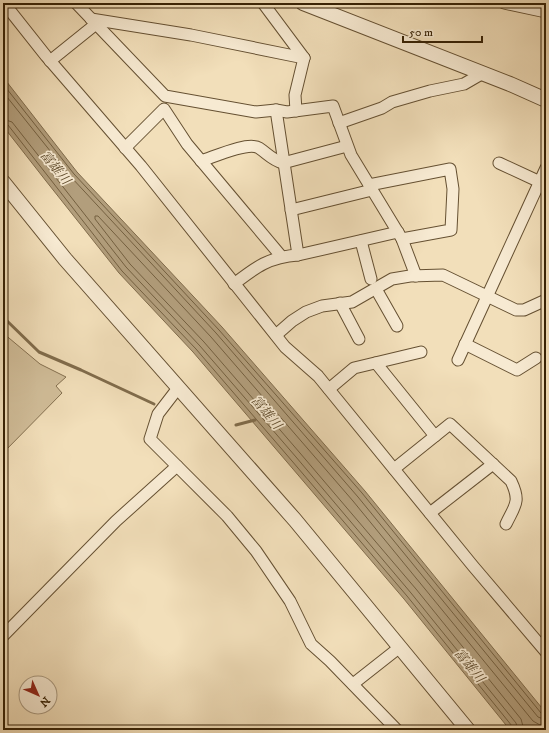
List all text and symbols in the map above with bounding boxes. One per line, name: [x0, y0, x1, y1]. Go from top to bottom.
scale bar: [403, 18, 482, 44]
text: 50 m: [409, 25, 433, 40]
water label: 富雄川: [37, 147, 75, 189]
water label: 富雄川: [248, 393, 286, 434]
water label: 富雄川: [451, 645, 489, 687]
north arrow: [18, 675, 58, 715]
text: N: [36, 693, 53, 710]

